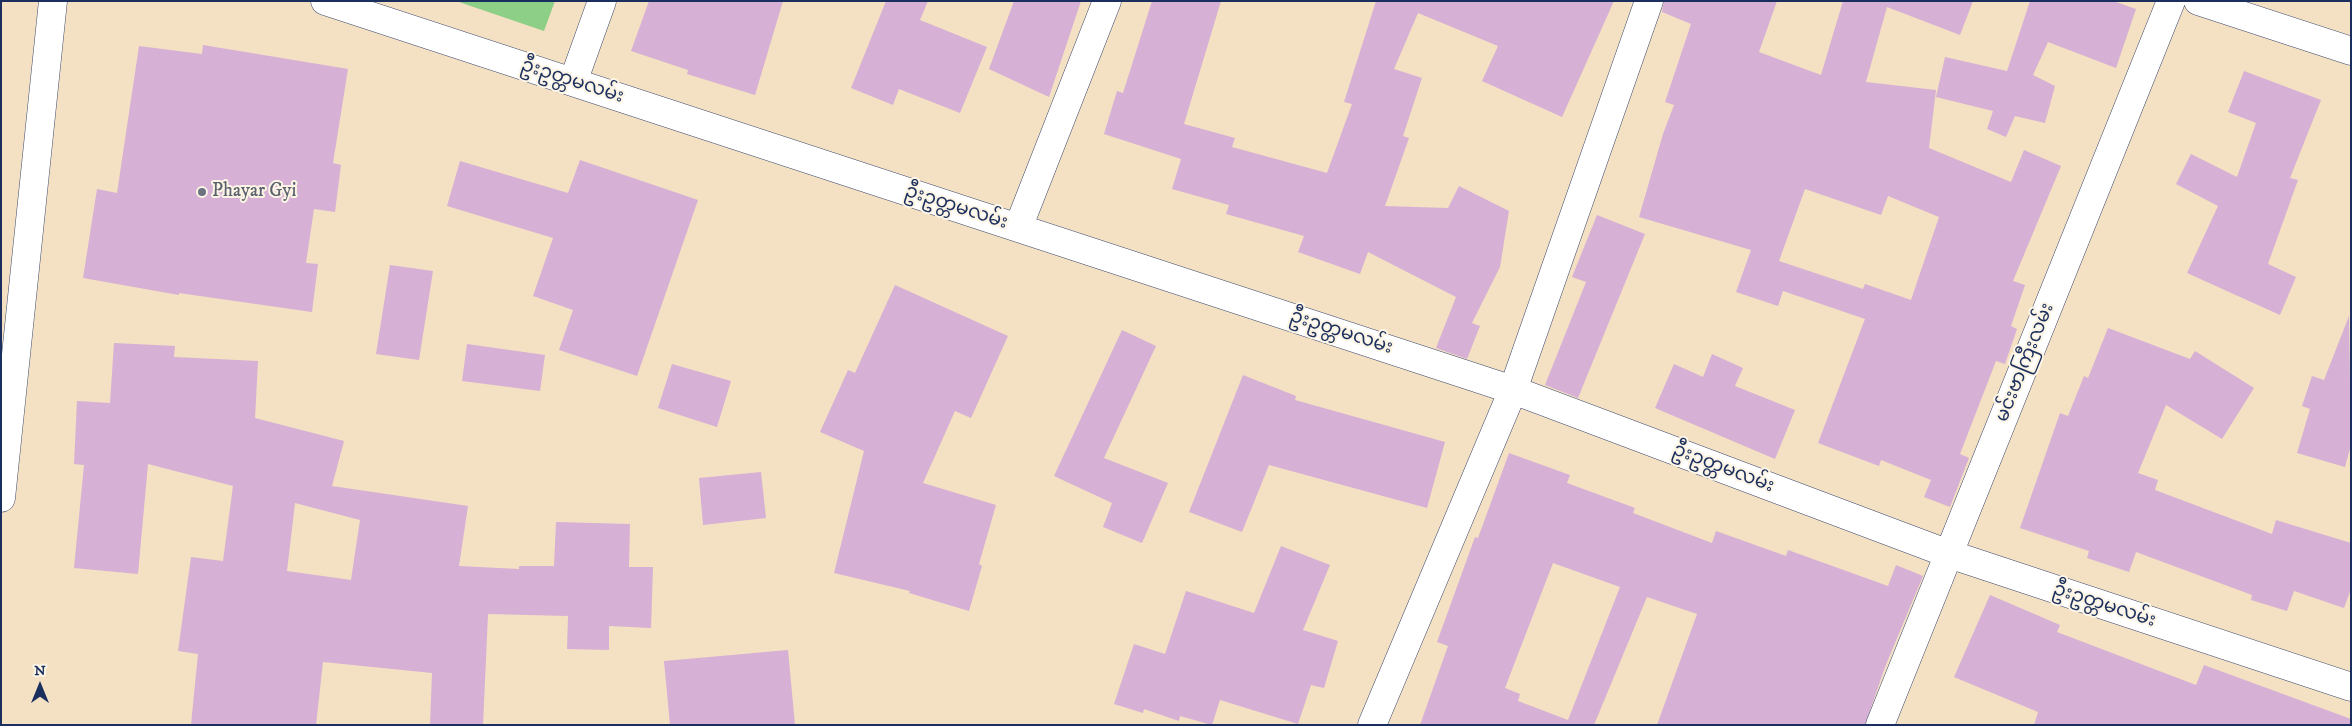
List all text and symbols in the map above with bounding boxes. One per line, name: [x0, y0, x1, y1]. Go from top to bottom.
street label: ဦးဥတ္တမလမ်း: [518, 55, 626, 109]
place label: Phayar Gyi: [212, 181, 296, 203]
street label: ဦးဥတ္တမလမ်း: [902, 181, 1010, 235]
marker: Phayar Gyi: [196, 186, 208, 198]
street label: မင်းဗာကြီးလမ်း: [1992, 300, 2060, 426]
street label: ဦးဥတ္တမလမ်း: [1287, 306, 1395, 360]
street label: ဦးဥတ္တမလမ်း: [1669, 439, 1777, 499]
street label: ဦးဥတ္တမလမ်း: [2050, 579, 2158, 633]
north arrow: [15, 661, 65, 711]
text: N: [34, 662, 46, 680]

